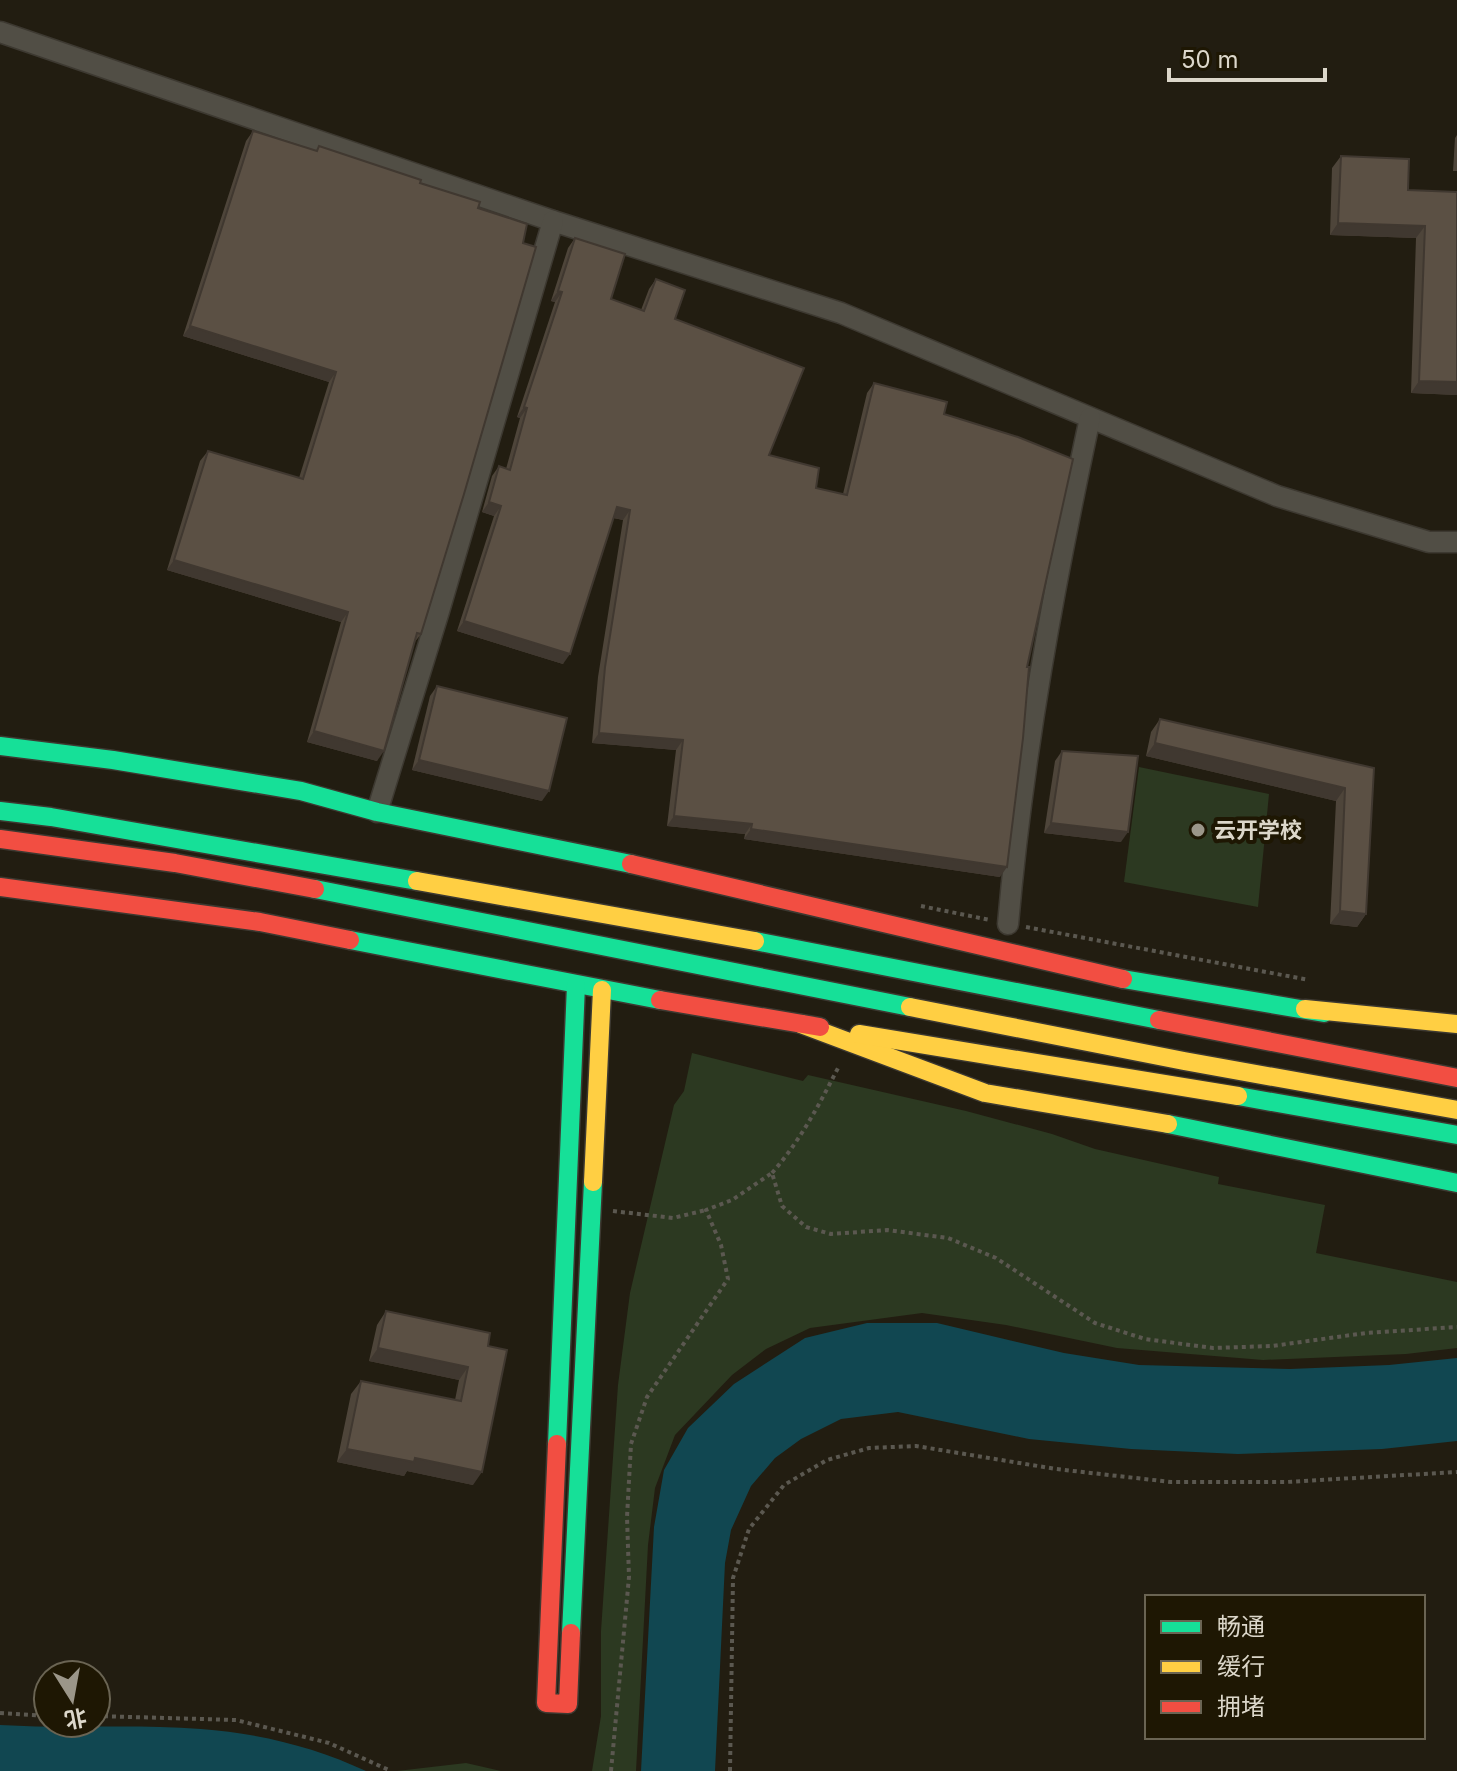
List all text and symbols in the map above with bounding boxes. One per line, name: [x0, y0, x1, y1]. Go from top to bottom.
scale bar: [1169, 32, 1325, 82]
text: 50 m: [1181, 45, 1239, 74]
place label: 云开学校: [1214, 817, 1302, 843]
marker: 云开学校: [1189, 821, 1207, 839]
legend: [1145, 1595, 1425, 1739]
text: 畅通: [1217, 1612, 1265, 1641]
text: 缓行: [1217, 1652, 1265, 1681]
north arrow: [32, 1659, 112, 1739]
text: 拥堵: [1217, 1692, 1265, 1721]
text: 北: [63, 1704, 89, 1733]

